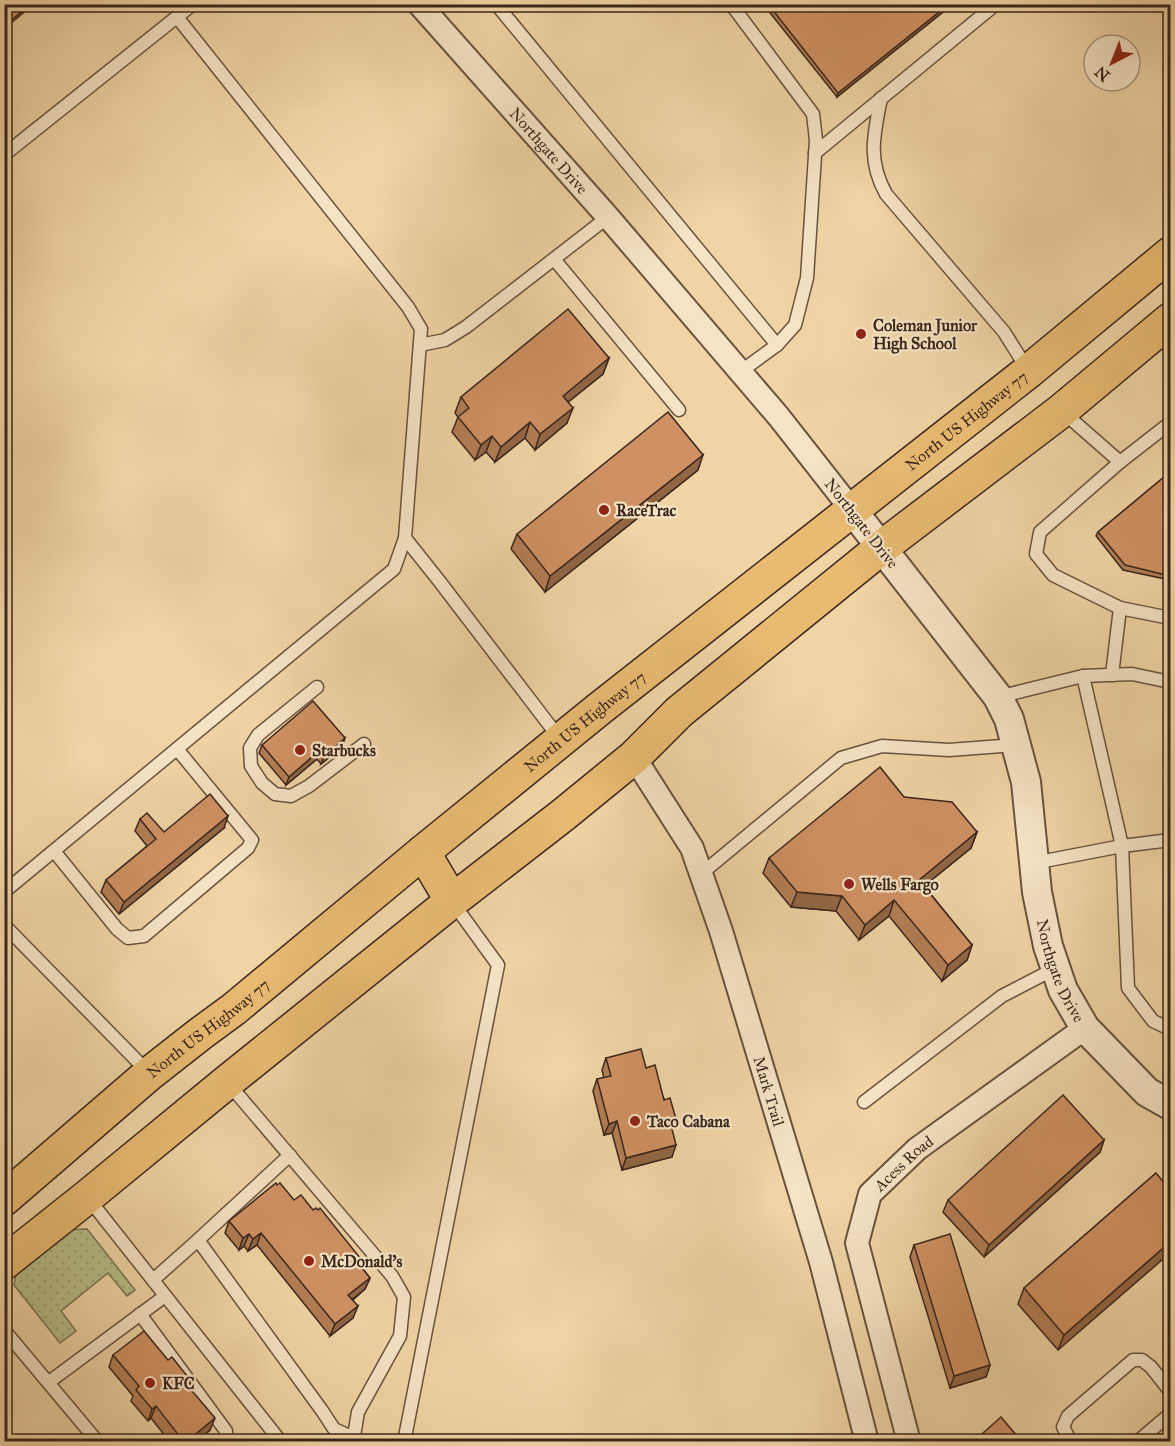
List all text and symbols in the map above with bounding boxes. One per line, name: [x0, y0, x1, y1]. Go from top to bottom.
north arrow: [1082, 33, 1142, 93]
text: N: [1091, 62, 1114, 85]
street label: Northgate Drive: [505, 104, 592, 198]
place label: Coleman Junior High School: [873, 316, 978, 354]
marker: Coleman Junior High School: [854, 327, 868, 341]
street label: North US Highway 77: [902, 367, 1031, 475]
street label: Northgate Drive: [820, 475, 903, 573]
place label: RaceTrac: [616, 501, 677, 520]
marker: RaceTrac: [597, 503, 611, 517]
street label: North US Highway 77: [520, 667, 649, 776]
place label: Starbucks: [312, 741, 376, 760]
marker: Starbucks: [293, 743, 307, 757]
place label: Wells Fargo: [861, 875, 939, 895]
marker: Wells Fargo: [842, 877, 856, 891]
street label: Northgate Drive: [1033, 917, 1089, 1026]
street label: North US Highway 77: [143, 975, 273, 1082]
street label: Mark Trail: [749, 1054, 789, 1129]
place label: Taco Cabana: [646, 1112, 731, 1131]
marker: Taco Cabana: [628, 1114, 642, 1128]
street label: Acess Road: [870, 1132, 937, 1196]
place label: McDonald's: [321, 1252, 402, 1271]
marker: McDonald's: [302, 1254, 316, 1268]
place label: KFC: [162, 1374, 195, 1393]
marker: KFC: [143, 1376, 157, 1390]

